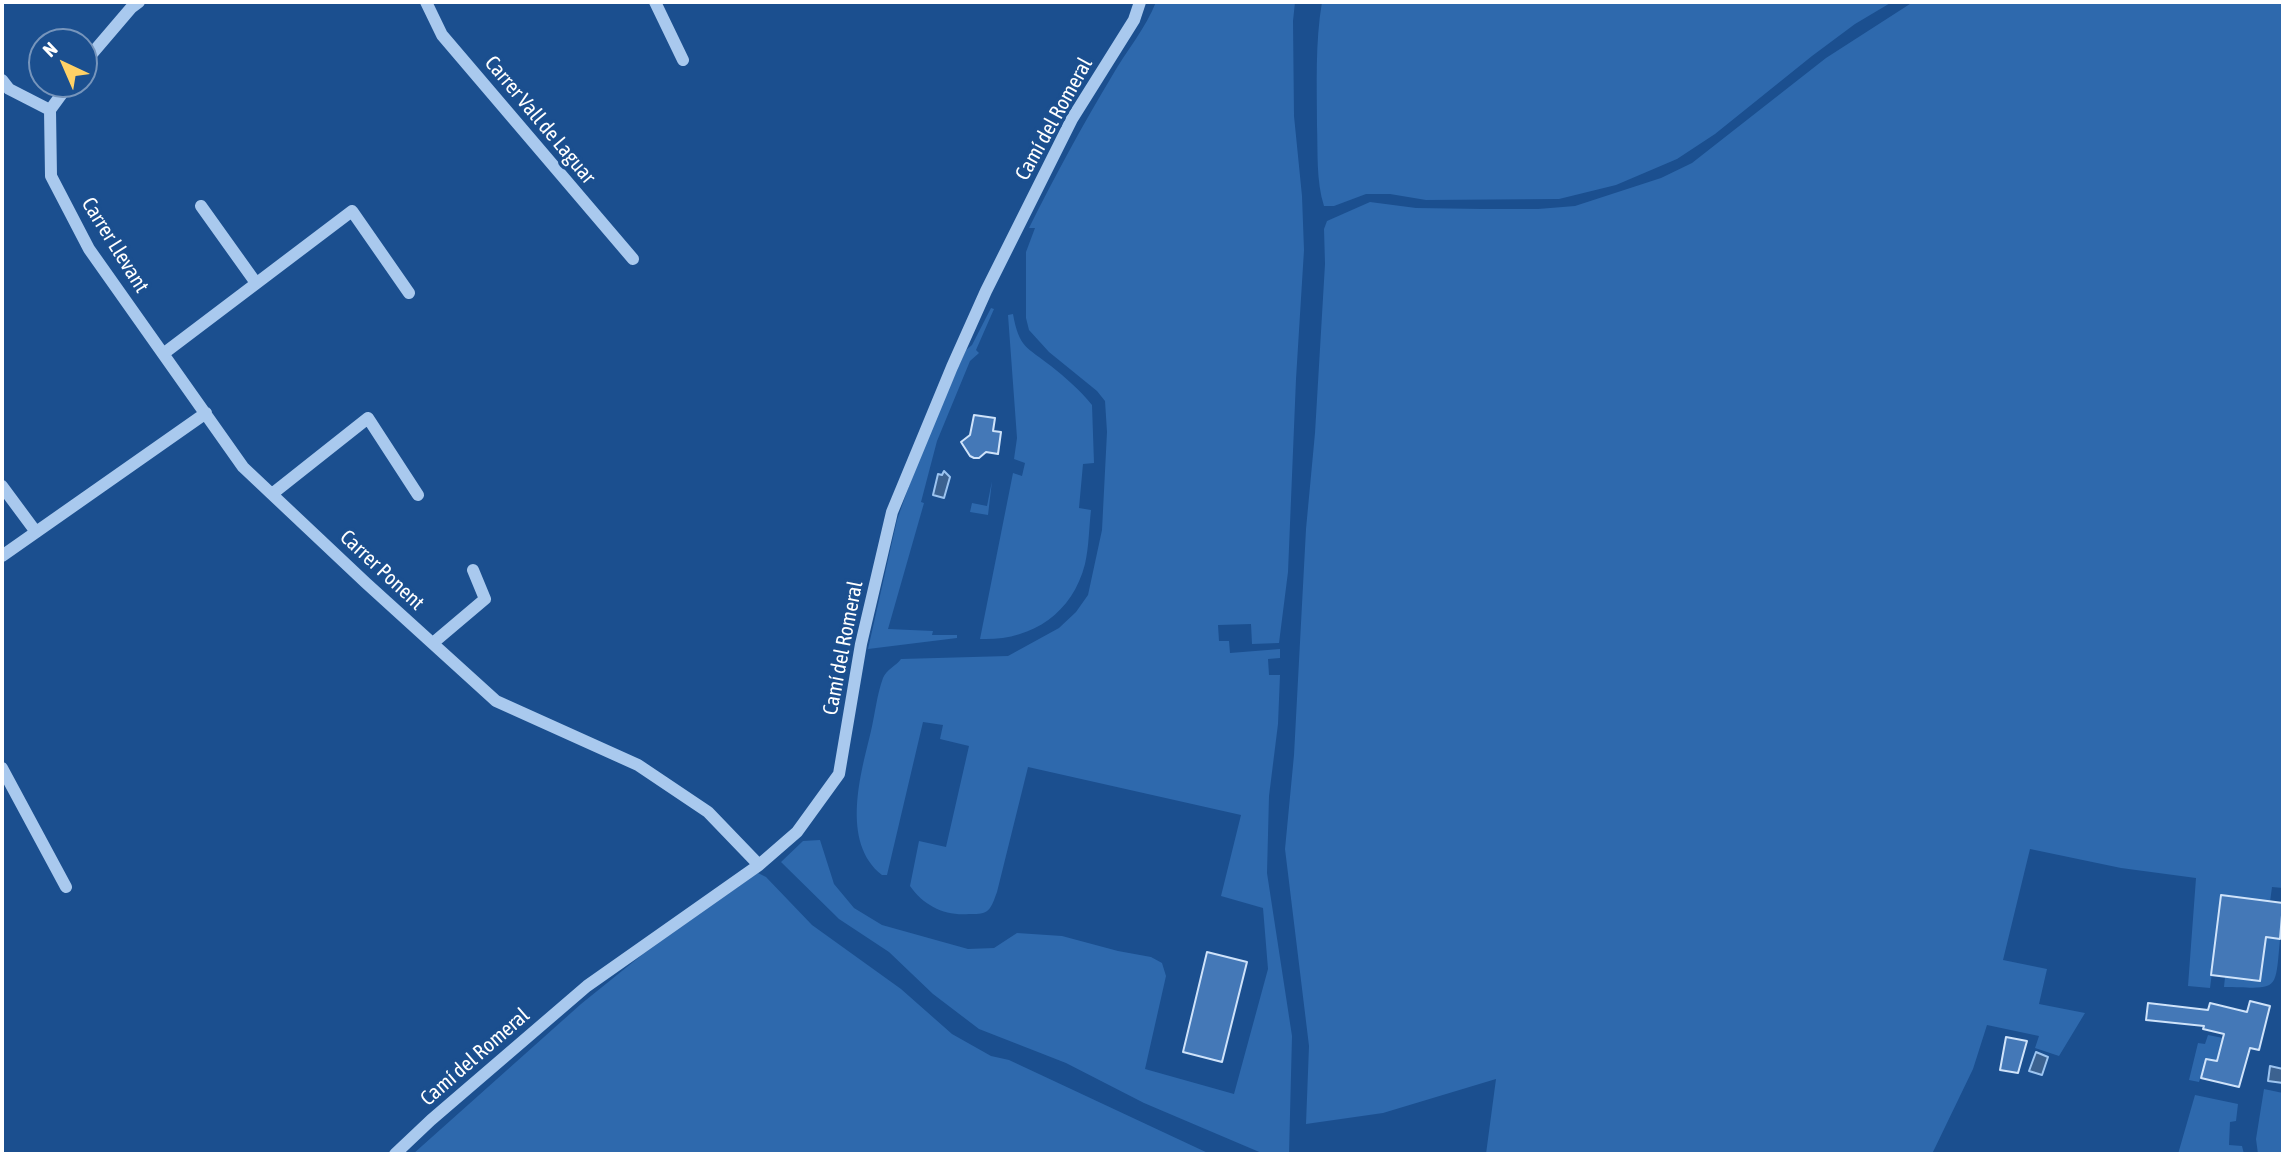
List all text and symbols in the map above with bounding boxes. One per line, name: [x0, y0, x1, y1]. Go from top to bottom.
north arrow: [28, 28, 98, 98]
text: N: [38, 38, 61, 61]
street label: Carrer Vall de Laguar: [479, 51, 601, 189]
street label: Camí del Romeral: [1010, 53, 1098, 185]
street label: Carrer Llevant: [76, 193, 154, 297]
street label: Carrer Ponent: [335, 525, 429, 615]
street label: Camí del Romeral: [818, 579, 868, 717]
street label: Camí del Romeral: [415, 1003, 535, 1111]

